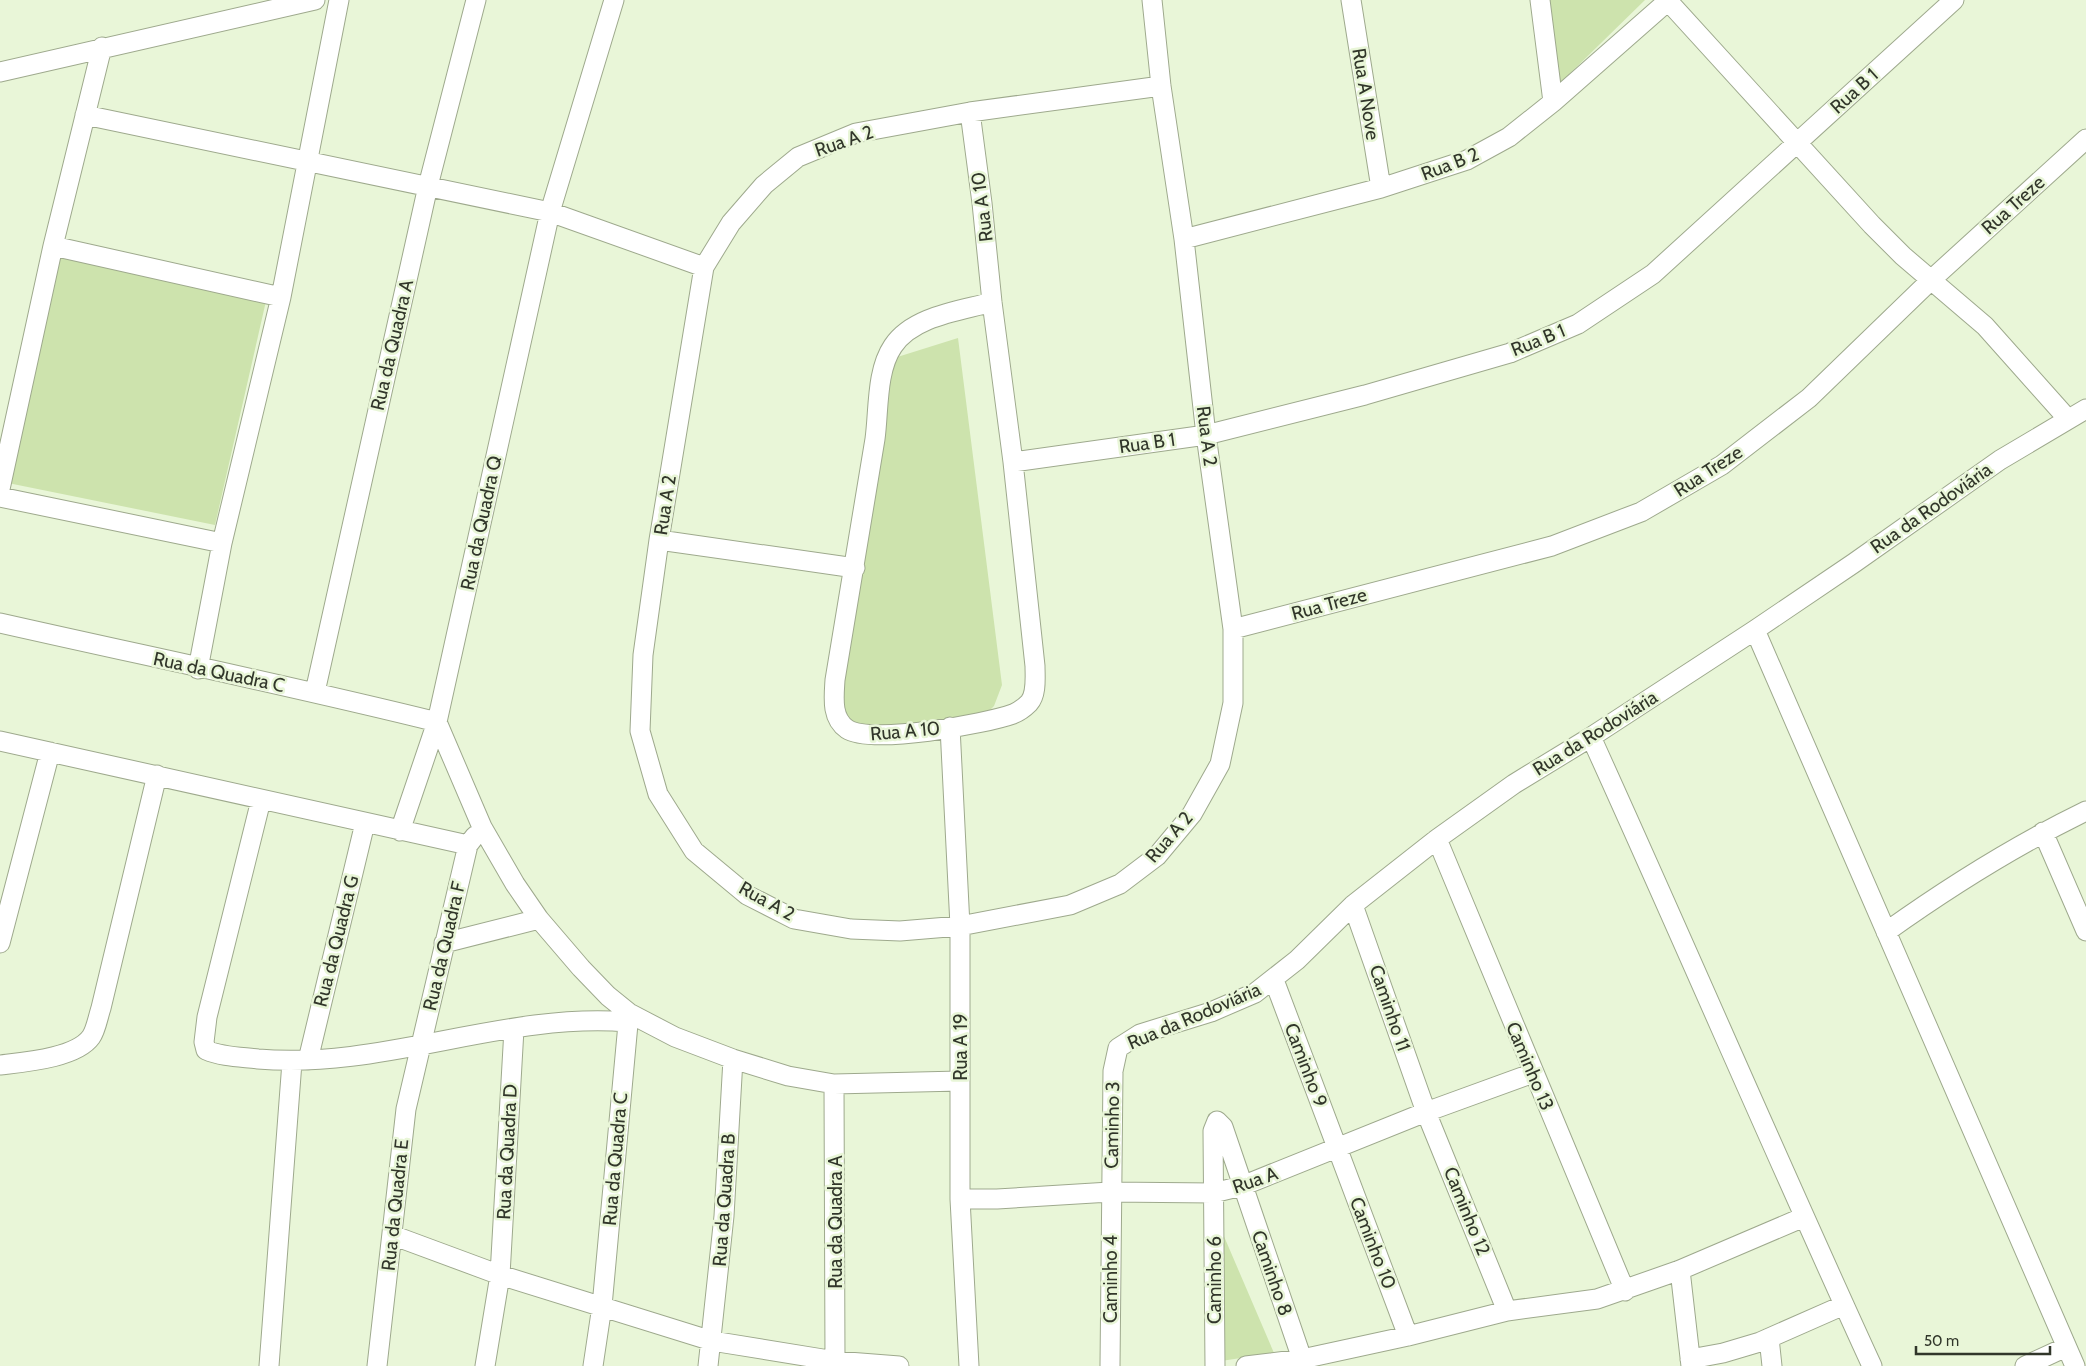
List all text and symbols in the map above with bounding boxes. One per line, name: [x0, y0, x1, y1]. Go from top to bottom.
street label: Rua A Nove: [1347, 46, 1385, 142]
street label: Rua B 1: [1825, 64, 1883, 118]
street label: Rua A 2: [812, 120, 876, 162]
street label: Rua B 2: [1418, 142, 1482, 186]
street label: Rua A 10: [966, 171, 998, 243]
street label: Rua Treze: [1977, 171, 2049, 239]
street label: Rua da Quadra A: [366, 277, 418, 413]
street label: Rua B 1: [1508, 319, 1568, 361]
street label: Rua A 2: [1192, 405, 1222, 467]
street label: Rua B 1: [1117, 428, 1177, 458]
street label: Rua Treze: [1669, 440, 1747, 502]
street label: Rua da Quadra Q: [456, 454, 506, 592]
street label: Rua da Rodoviária: [1866, 458, 1996, 558]
street label: Rua A 2: [649, 473, 681, 537]
street label: Rua Treze: [1289, 583, 1369, 625]
street label: Rua da Quadra C: [151, 647, 287, 697]
street label: Rua da Rodoviária: [1528, 685, 1662, 781]
street label: Rua A 10: [869, 716, 941, 746]
street label: Rua A 2: [1140, 807, 1198, 867]
street label: Rua da Quadra G: [309, 873, 363, 1009]
street label: Rua A 2: [735, 876, 799, 926]
street label: Rua da Quadra F: [418, 879, 470, 1013]
street label: Caminho 11: [1365, 962, 1415, 1054]
street label: Rua da Rodoviária: [1124, 978, 1264, 1054]
street label: Rua A 19: [949, 1013, 972, 1081]
street label: Caminho 13: [1501, 1018, 1559, 1114]
street label: Caminho 9: [1280, 1020, 1332, 1110]
street label: Caminho 3: [1100, 1081, 1124, 1169]
street label: Rua da Quadra D: [492, 1083, 522, 1220]
street label: Rua da Quadra C: [598, 1091, 632, 1227]
street label: Rua da Quadra B: [708, 1133, 740, 1267]
street label: Rua da Quadra E: [377, 1138, 413, 1272]
street label: Rua da Quadra A: [824, 1155, 847, 1289]
street label: Rua A: [1229, 1161, 1281, 1198]
street label: Caminho 12: [1439, 1163, 1495, 1259]
street label: Caminho 10: [1345, 1194, 1401, 1292]
street label: Caminho 8: [1247, 1227, 1297, 1319]
street label: Caminho 4: [1099, 1235, 1122, 1323]
street label: Caminho 6: [1203, 1236, 1226, 1324]
scale bar: [1916, 1324, 2050, 1356]
text: 50 m: [1924, 1332, 1959, 1350]

